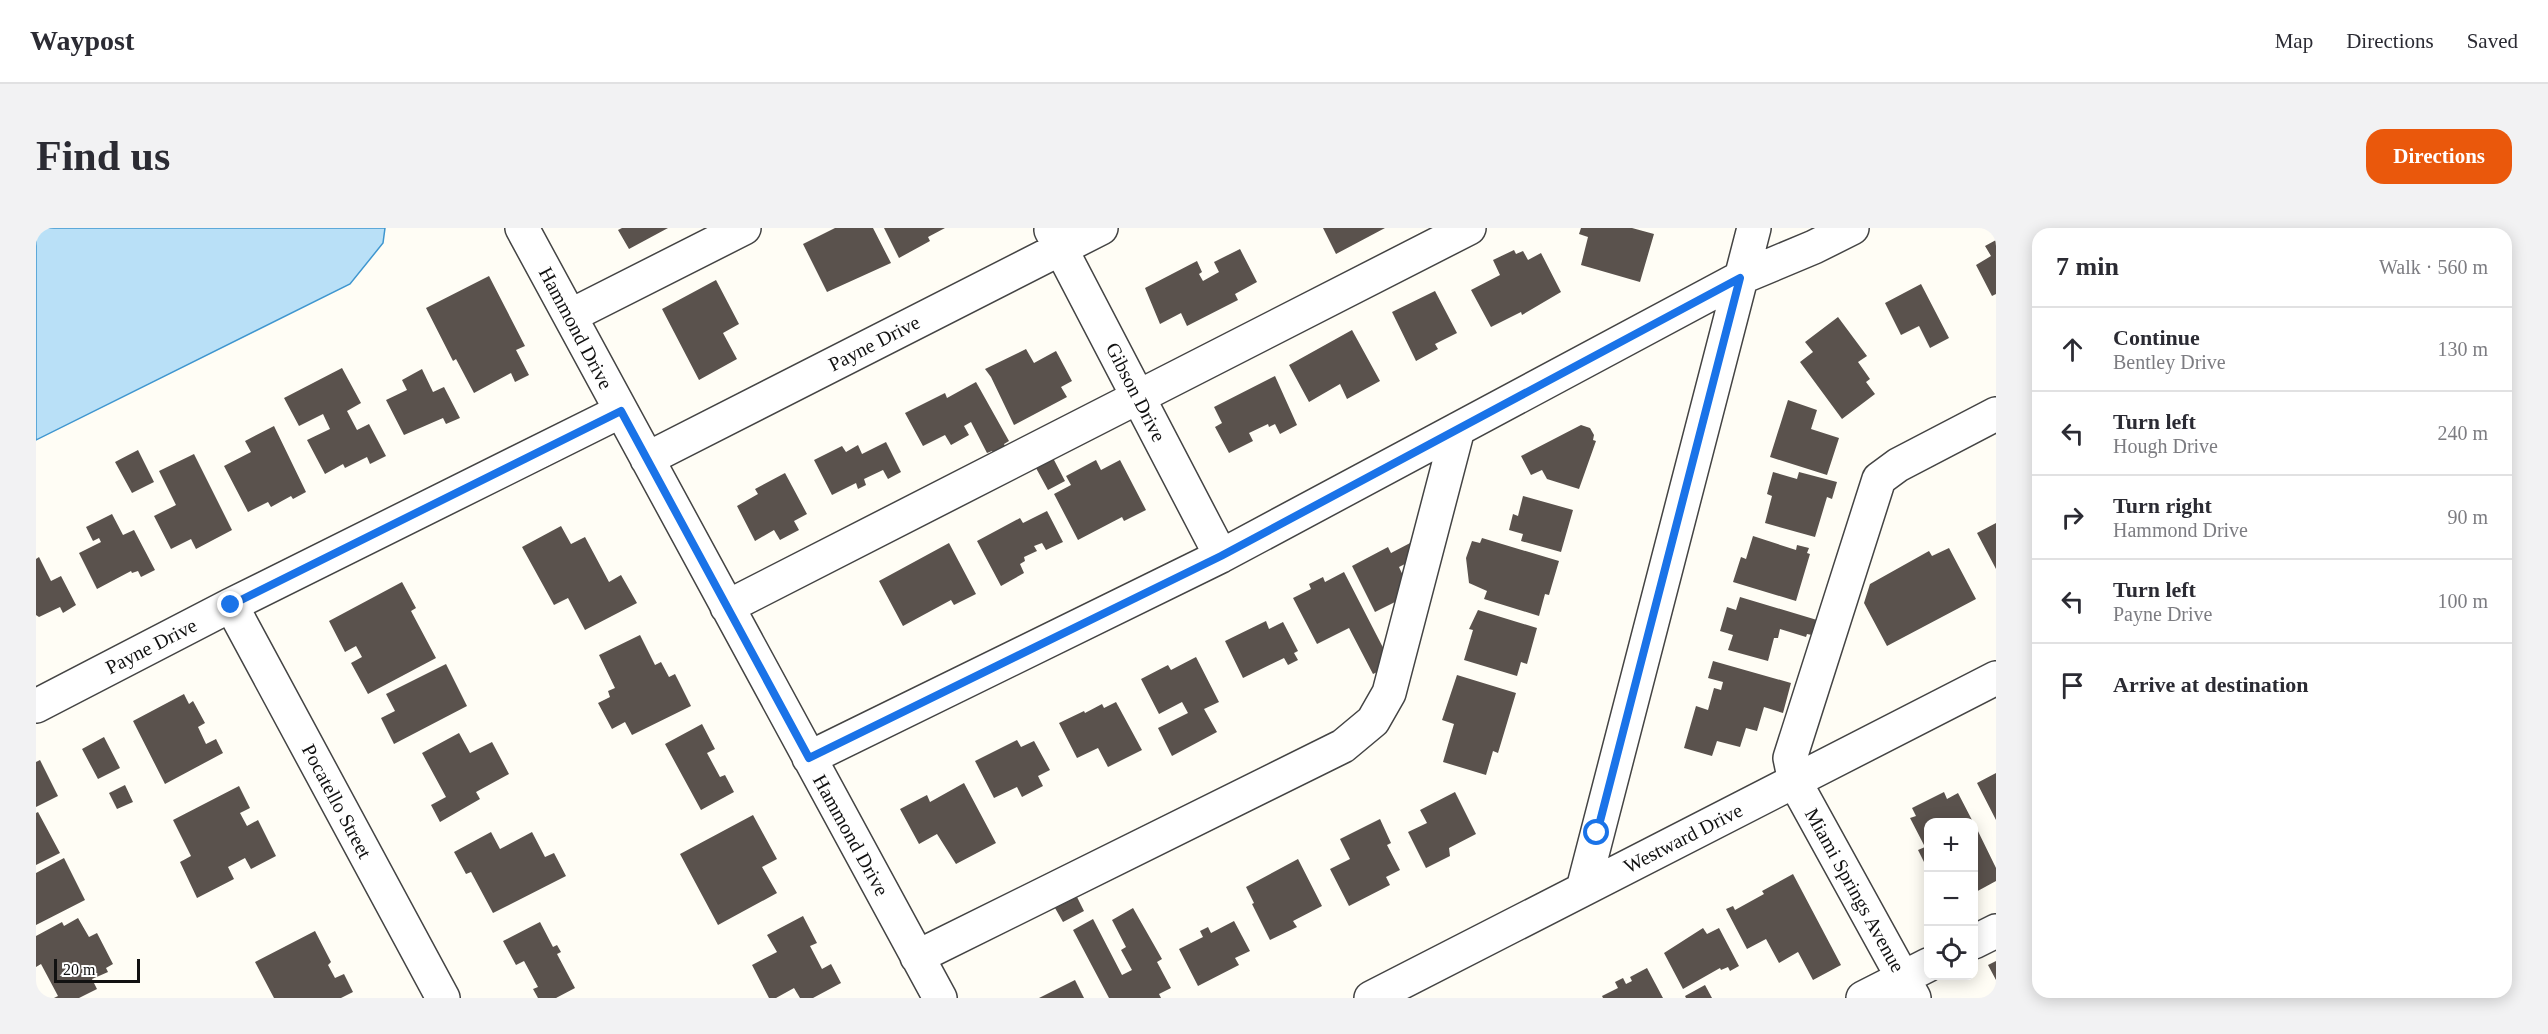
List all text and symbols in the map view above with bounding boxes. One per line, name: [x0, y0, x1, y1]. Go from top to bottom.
text: Waypost: [30, 25, 134, 56]
text: Map: [2275, 29, 2313, 53]
text: Directions: [2346, 29, 2434, 53]
text: Saved: [2467, 29, 2518, 53]
button: Directions: [2366, 129, 2512, 184]
text: Find us: [36, 133, 170, 179]
text: 7 min: [2056, 252, 2119, 281]
text: Walk · 560 m: [2379, 256, 2488, 278]
street label: Hammond Drive: [535, 263, 617, 393]
street label: Payne Drive: [825, 311, 924, 376]
text: Continue: [2113, 325, 2200, 350]
icon: ahead: [2056, 333, 2089, 366]
text: 130 m: [2437, 338, 2488, 360]
street label: Gibson Drive: [1102, 339, 1170, 445]
text: Bentley Drive: [2113, 351, 2226, 373]
text: Turn left: [2113, 409, 2196, 434]
icon: left: [2056, 417, 2089, 450]
text: 240 m: [2437, 422, 2488, 444]
text: Hough Drive: [2113, 435, 2218, 457]
text: Turn right: [2113, 493, 2212, 518]
icon: right: [2056, 501, 2089, 534]
text: 90 m: [2447, 506, 2488, 528]
text: Hammond Drive: [2113, 519, 2248, 541]
text: Turn left: [2113, 577, 2196, 602]
icon: left: [2056, 585, 2089, 618]
text: 100 m: [2437, 590, 2488, 612]
route end: [217, 591, 243, 617]
text: Payne Drive: [2113, 603, 2212, 625]
street label: Payne Drive: [102, 614, 201, 679]
icon: arrive: [2056, 669, 2089, 702]
text: Arrive at destination: [2113, 672, 2309, 697]
street label: Pocatello Street: [298, 740, 377, 862]
street label: Hammond Drive: [809, 771, 893, 899]
street label: Westward Drive: [1620, 799, 1746, 877]
street label: Miami Springs Avenue: [1800, 804, 1909, 976]
map controls: [1924, 818, 1978, 980]
button: +: [1924, 818, 1978, 872]
route start: [1583, 819, 1609, 845]
button: −: [1924, 872, 1978, 926]
button: locate: [1924, 926, 1978, 980]
scale bar: [54, 956, 140, 984]
text: 20 m: [63, 961, 95, 978]

